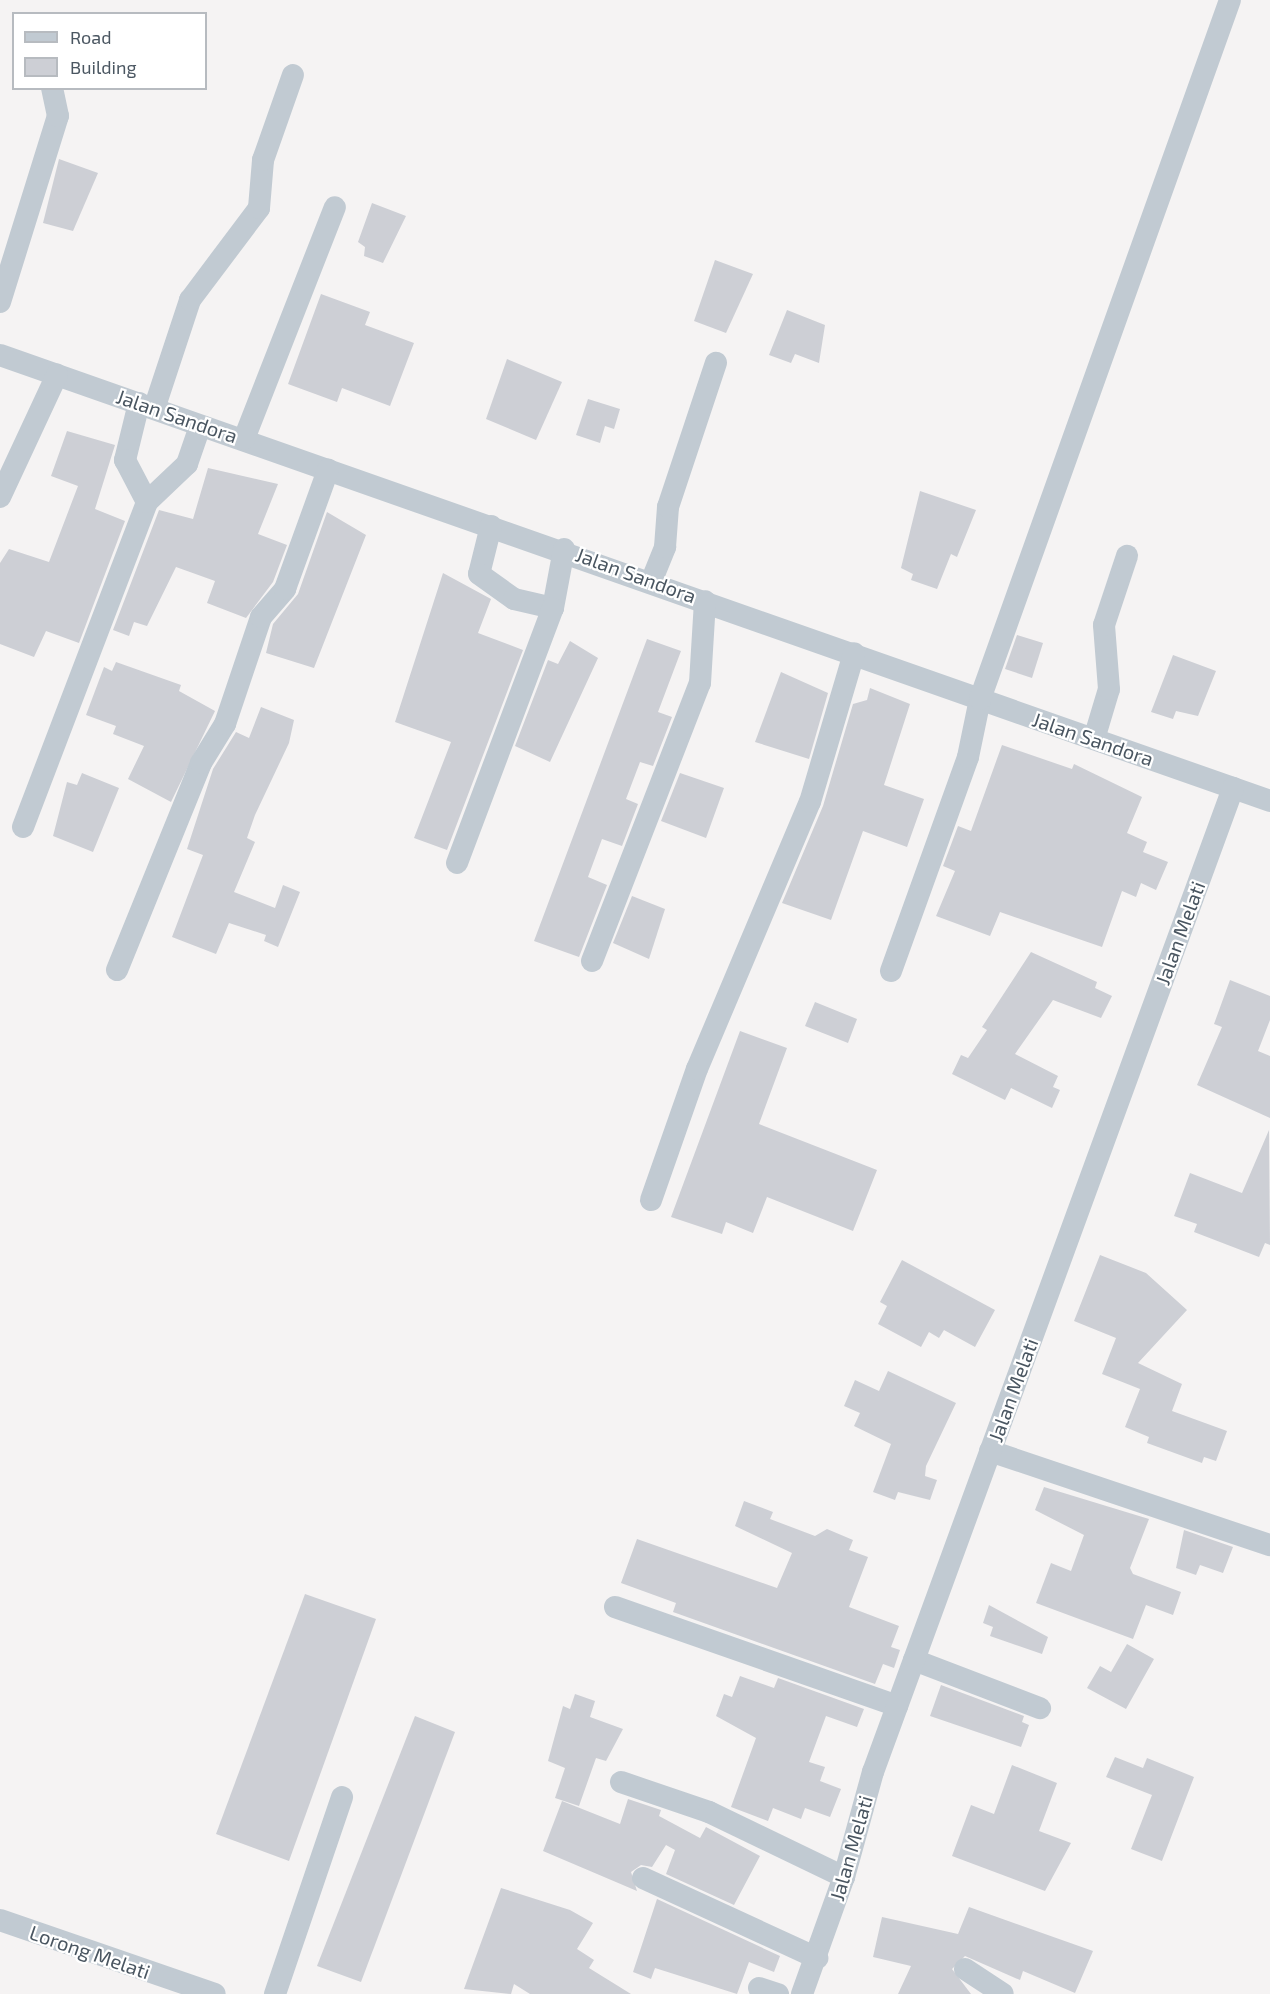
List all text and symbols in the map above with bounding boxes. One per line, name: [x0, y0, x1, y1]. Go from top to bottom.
legend: [12, 12, 207, 90]
text: Road: [70, 26, 111, 48]
text: Building: [70, 56, 137, 78]
street label: Jalan Sandora: [113, 384, 241, 448]
street label: Jalan Sandora: [572, 542, 700, 608]
street label: Jalan Sandora: [1029, 707, 1157, 771]
street label: Jalan Melati: [1150, 878, 1210, 988]
street label: Jalan Melati: [983, 1335, 1043, 1445]
street label: Jalan Melati: [825, 1793, 877, 1903]
street label: Lorong Melati: [27, 1920, 153, 1984]

